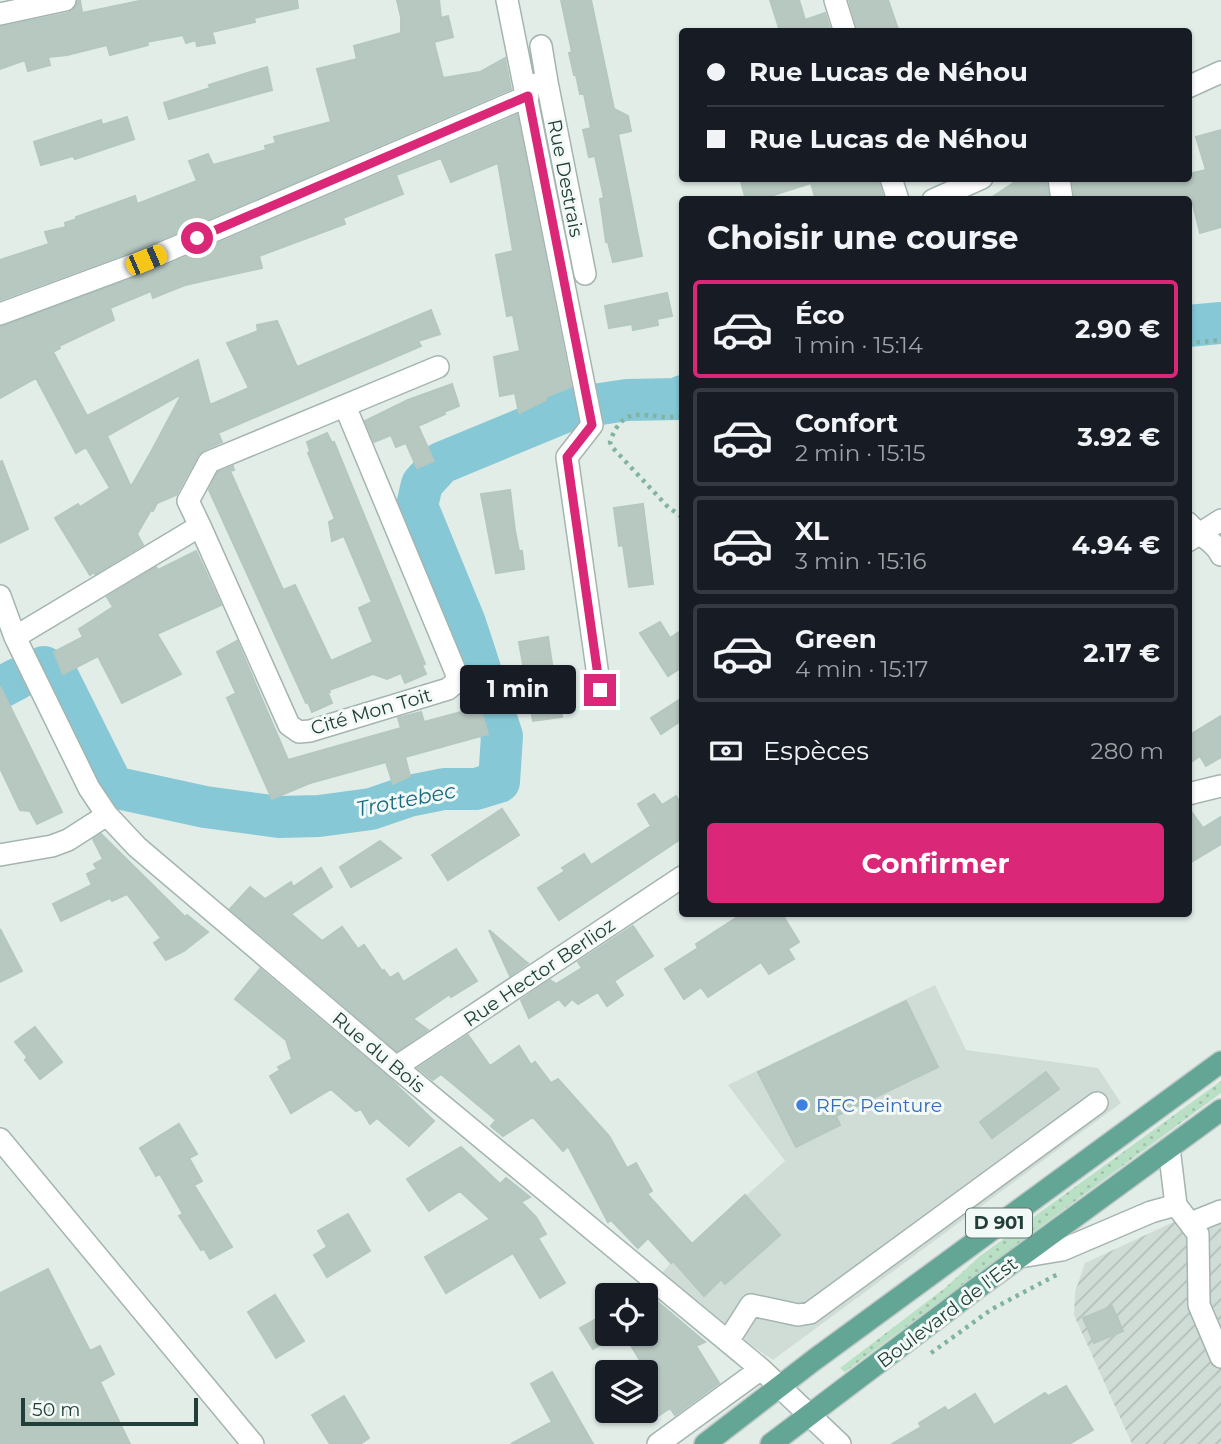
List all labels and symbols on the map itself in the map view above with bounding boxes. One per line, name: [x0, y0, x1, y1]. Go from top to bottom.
street label: Rue Destrais: [543, 117, 588, 239]
route start: [181, 222, 213, 254]
car: [123, 242, 170, 278]
callout: 1 min: [460, 666, 576, 714]
route end: [584, 674, 616, 706]
street label: Cité Mon Toit: [308, 683, 434, 740]
water label: Trottebec: [354, 778, 458, 821]
street label: Rue Hector Berlioz: [459, 913, 619, 1032]
street label: Rue du Bois: [328, 1007, 430, 1098]
place label: RFC Peinture: [816, 1094, 942, 1117]
marker: RFC Peinture: [794, 1097, 810, 1113]
road number: D 901: [966, 1208, 1032, 1238]
street label: Boulevard de l'Est: [873, 1252, 1022, 1373]
scale bar: [21, 1395, 198, 1427]

